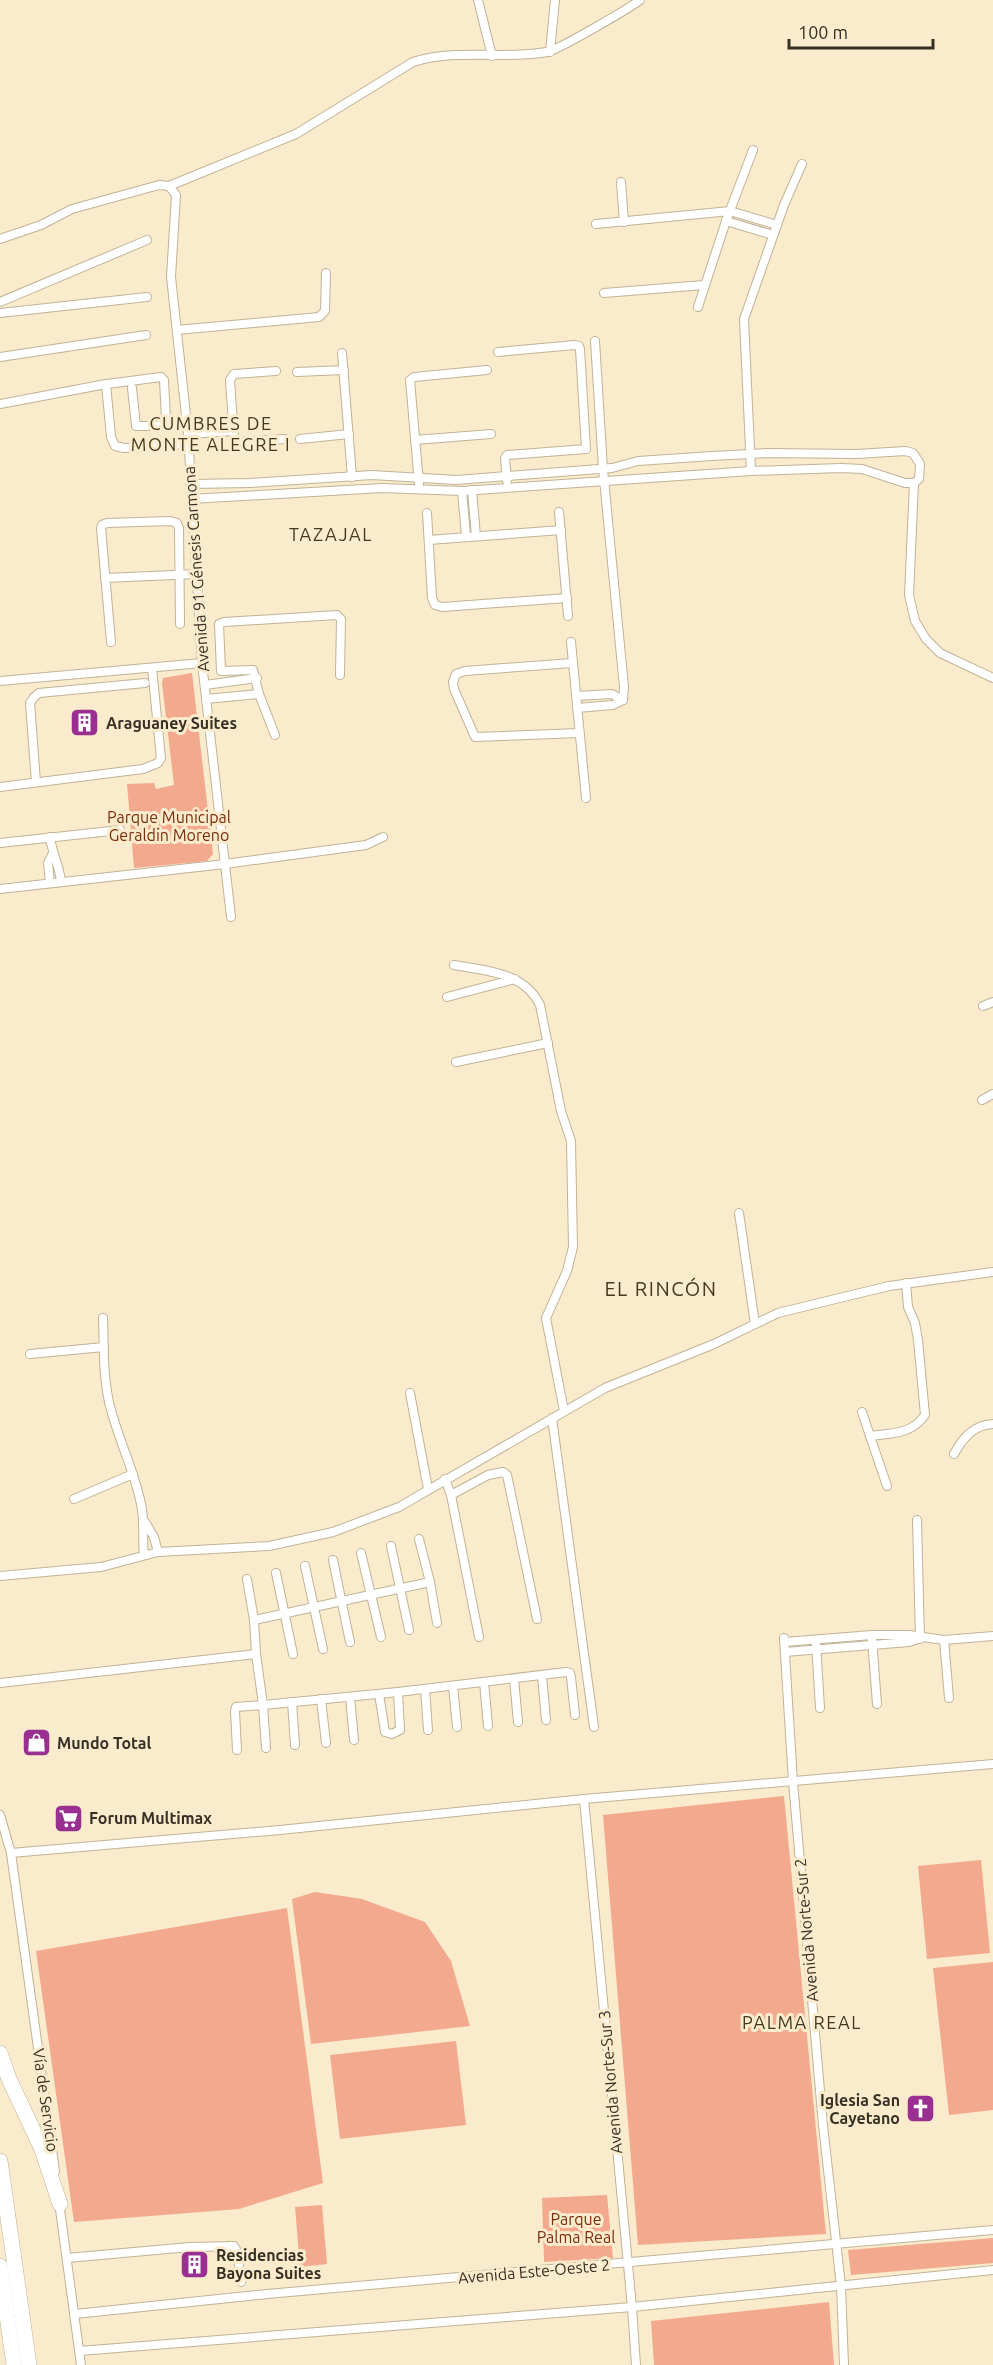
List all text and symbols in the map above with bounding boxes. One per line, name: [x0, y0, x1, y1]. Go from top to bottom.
scale bar: [789, 12, 933, 50]
text: 100 m: [798, 22, 848, 42]
district label: CUMBRES DE MONTE ALEGRE I: [131, 413, 291, 454]
street label: Avenida 91 Génesis Carmona: [180, 465, 212, 673]
district label: TAZAJAL: [289, 524, 373, 544]
building icon: Araguaney Suites: [69, 707, 101, 739]
place label: Araguaney Suites: [106, 714, 237, 732]
park label: Parque Municipal Geraldin Moreno: [107, 808, 231, 844]
district label: EL RINCÓN: [604, 1277, 718, 1300]
shop icon: Mundo Total: [20, 1727, 52, 1759]
place label: Mundo Total: [57, 1734, 151, 1752]
supermarket icon: Forum Multimax: [52, 1802, 84, 1834]
place label: Forum Multimax: [89, 1809, 212, 1827]
street label: Avenida Norte-Sur 2: [791, 1858, 821, 2002]
street label: Avenida Norte-Sur 3: [595, 2010, 625, 2154]
district label: PALMA REAL: [742, 2012, 862, 2032]
street label: Vía de Servicio: [30, 2047, 62, 2153]
place label: Iglesia San Cayetano: [820, 2091, 900, 2127]
church icon: Iglesia San Cayetano: [905, 2093, 937, 2125]
park label: Parque Palma Real: [537, 2210, 615, 2246]
place label: Residencias Bayona Suites: [216, 2246, 321, 2282]
building icon: Residencias Bayona Suites: [179, 2248, 211, 2280]
street label: Avenida Este-Oeste 2: [457, 2255, 611, 2287]

